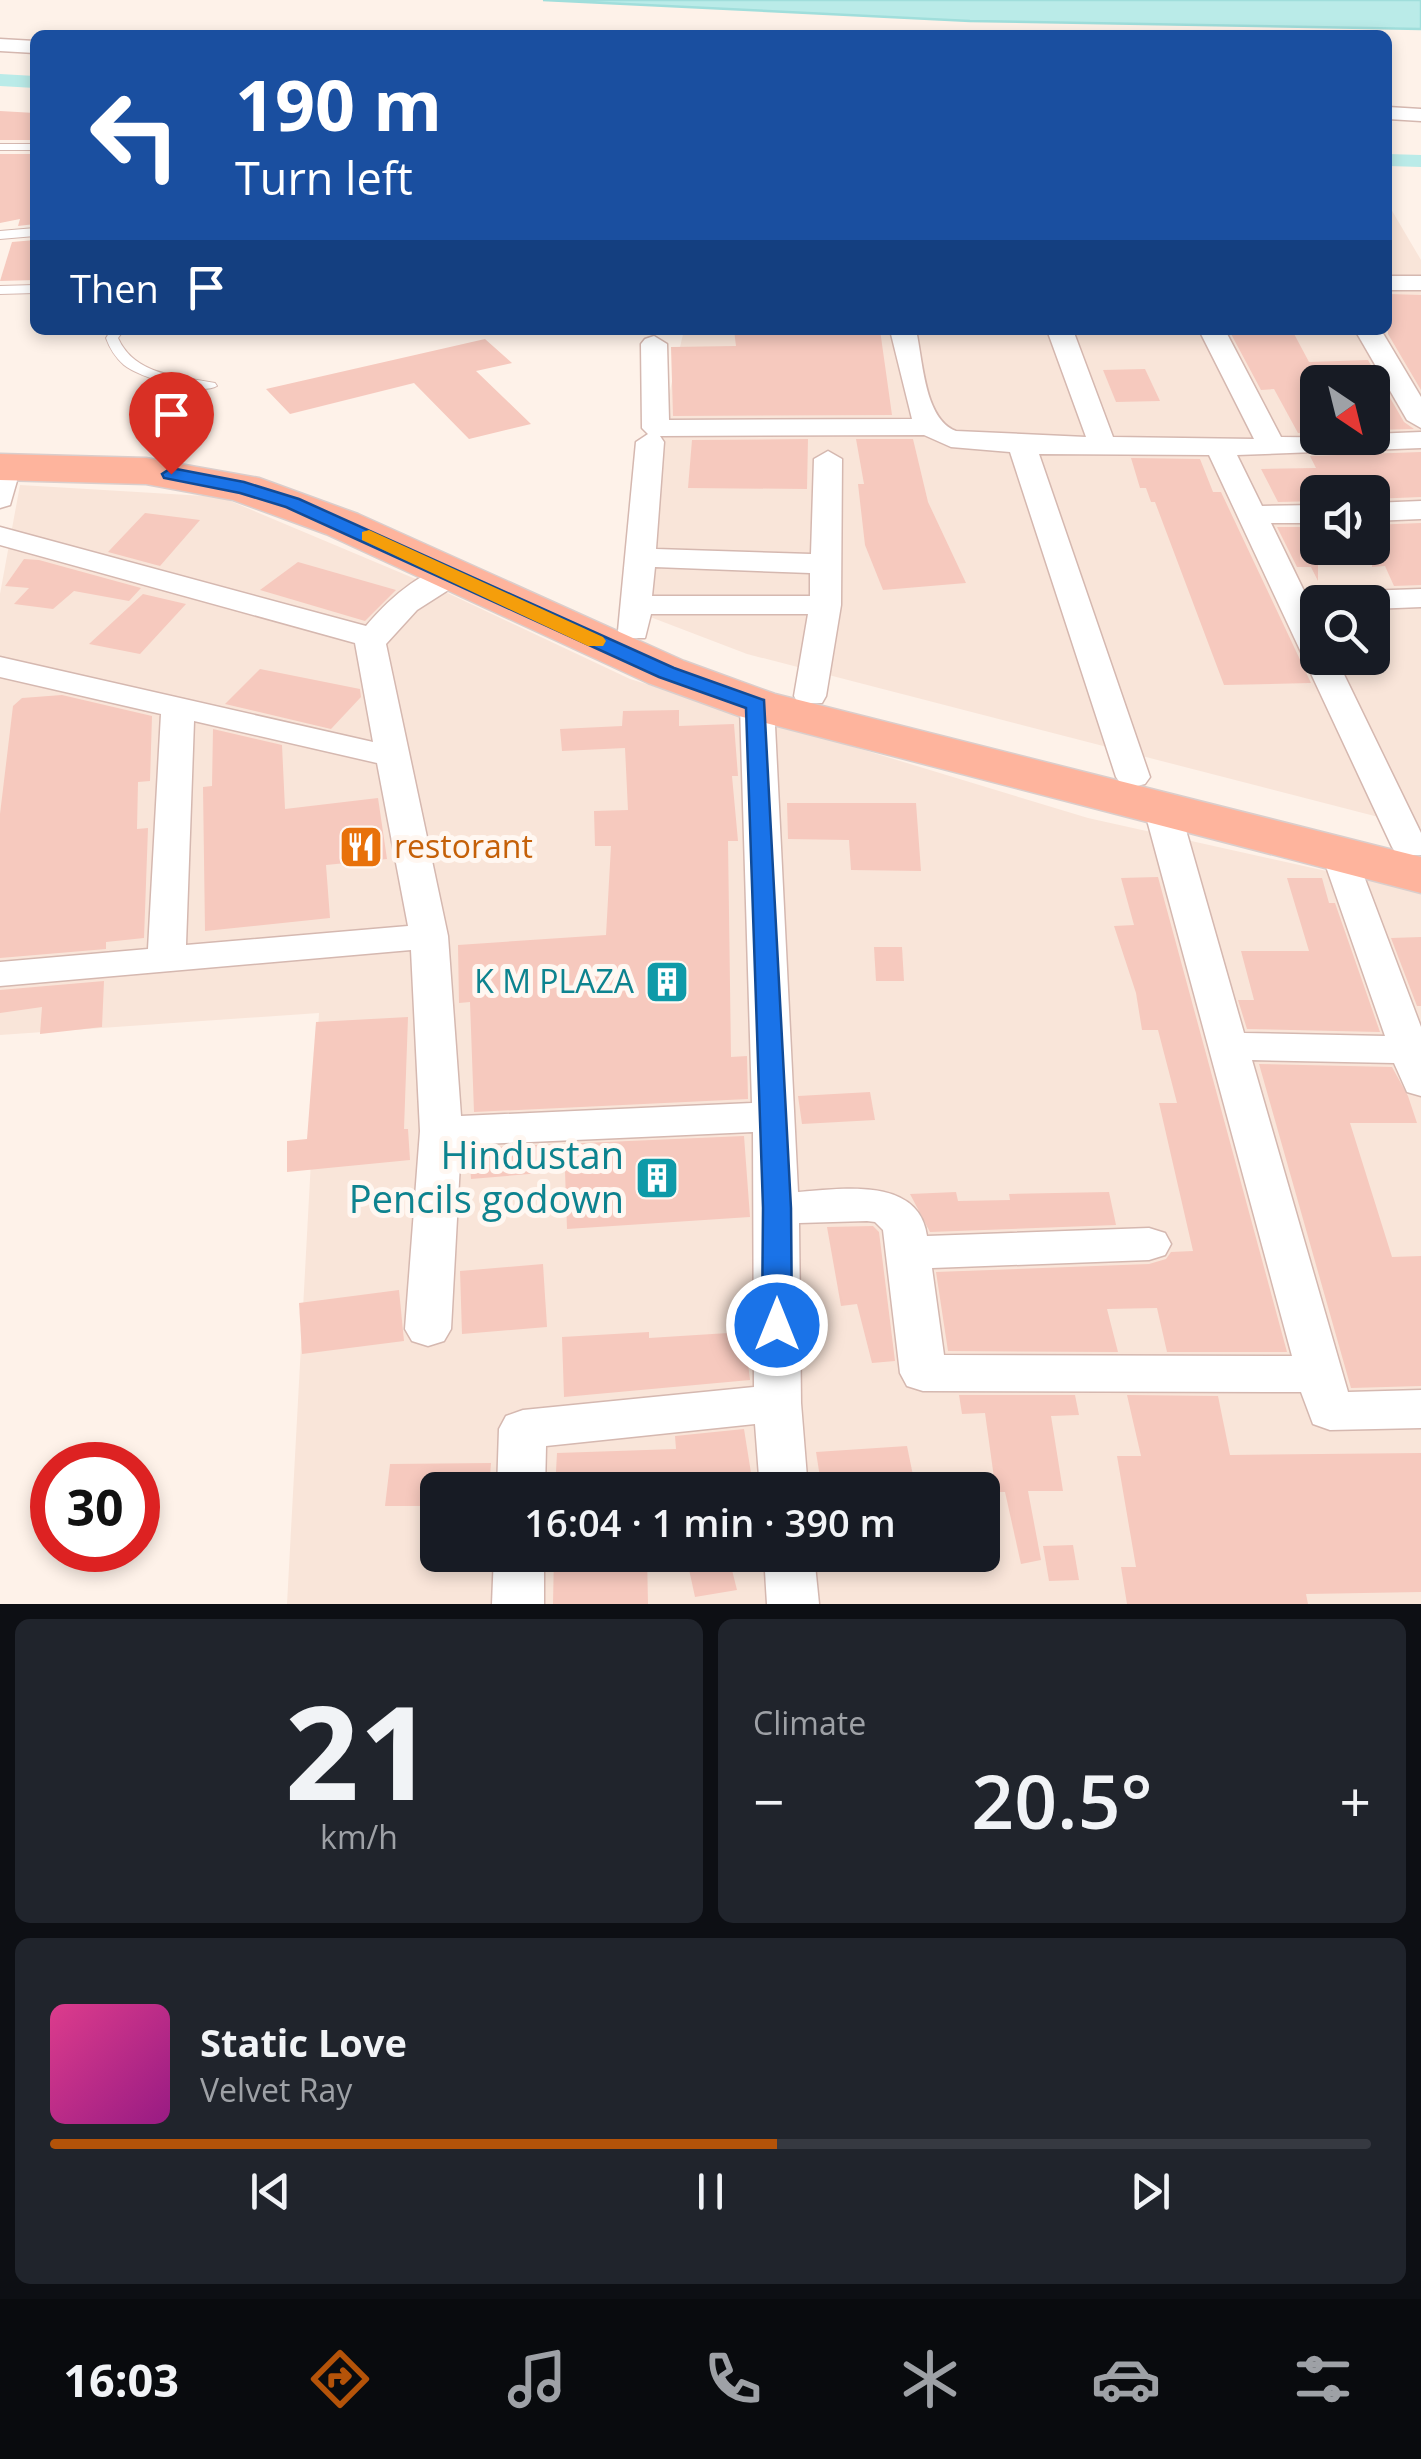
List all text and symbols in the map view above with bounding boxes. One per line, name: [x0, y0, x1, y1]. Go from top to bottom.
text: 190 m: [235, 56, 442, 152]
icon: left: [70, 70, 200, 200]
text: Turn left: [235, 147, 413, 208]
icon: arrive: [179, 260, 234, 315]
text: Then: [70, 262, 159, 314]
north arrow: [1300, 365, 1390, 455]
map controls: [1300, 365, 1390, 675]
pin: [129, 372, 214, 475]
icon: arrive: [144, 387, 199, 442]
button: sound: [1300, 475, 1390, 565]
button: search: [1300, 585, 1390, 675]
restaurant icon: restorant: [338, 824, 384, 870]
place label: restorant: [394, 824, 533, 867]
place label: K M PLAZA: [474, 959, 635, 1002]
building icon: K M PLAZA: [644, 959, 690, 1005]
place label: Hindustan Pencils godown: [349, 1128, 624, 1224]
building icon: Hindustan Pencils godown: [634, 1155, 680, 1201]
position arrow: [725, 1273, 829, 1377]
speed limit sign: 30: [30, 1442, 160, 1572]
text: 16:04 · 1 min · 390 m: [524, 1496, 896, 1548]
text: 21: [285, 1661, 433, 1838]
text: Climate: [753, 1701, 866, 1744]
text: 20.5°: [971, 1749, 1153, 1851]
text: −: [753, 1763, 784, 1838]
text: +: [1340, 1763, 1371, 1838]
text: km/h: [320, 1815, 398, 1858]
text: Static Love: [200, 2016, 407, 2068]
text: Velvet Ray: [200, 2068, 352, 2111]
icon: previous: [243, 2164, 298, 2219]
icon: pause: [683, 2164, 738, 2219]
icon: next: [1123, 2164, 1178, 2219]
icon: directions: [305, 2344, 375, 2414]
icon: music: [502, 2344, 572, 2414]
icon: phone: [698, 2344, 768, 2414]
icon: climate: [895, 2344, 965, 2414]
icon: car: [1091, 2344, 1161, 2414]
icon: filters: [1288, 2344, 1358, 2414]
text: 16:03: [63, 2349, 179, 2410]

